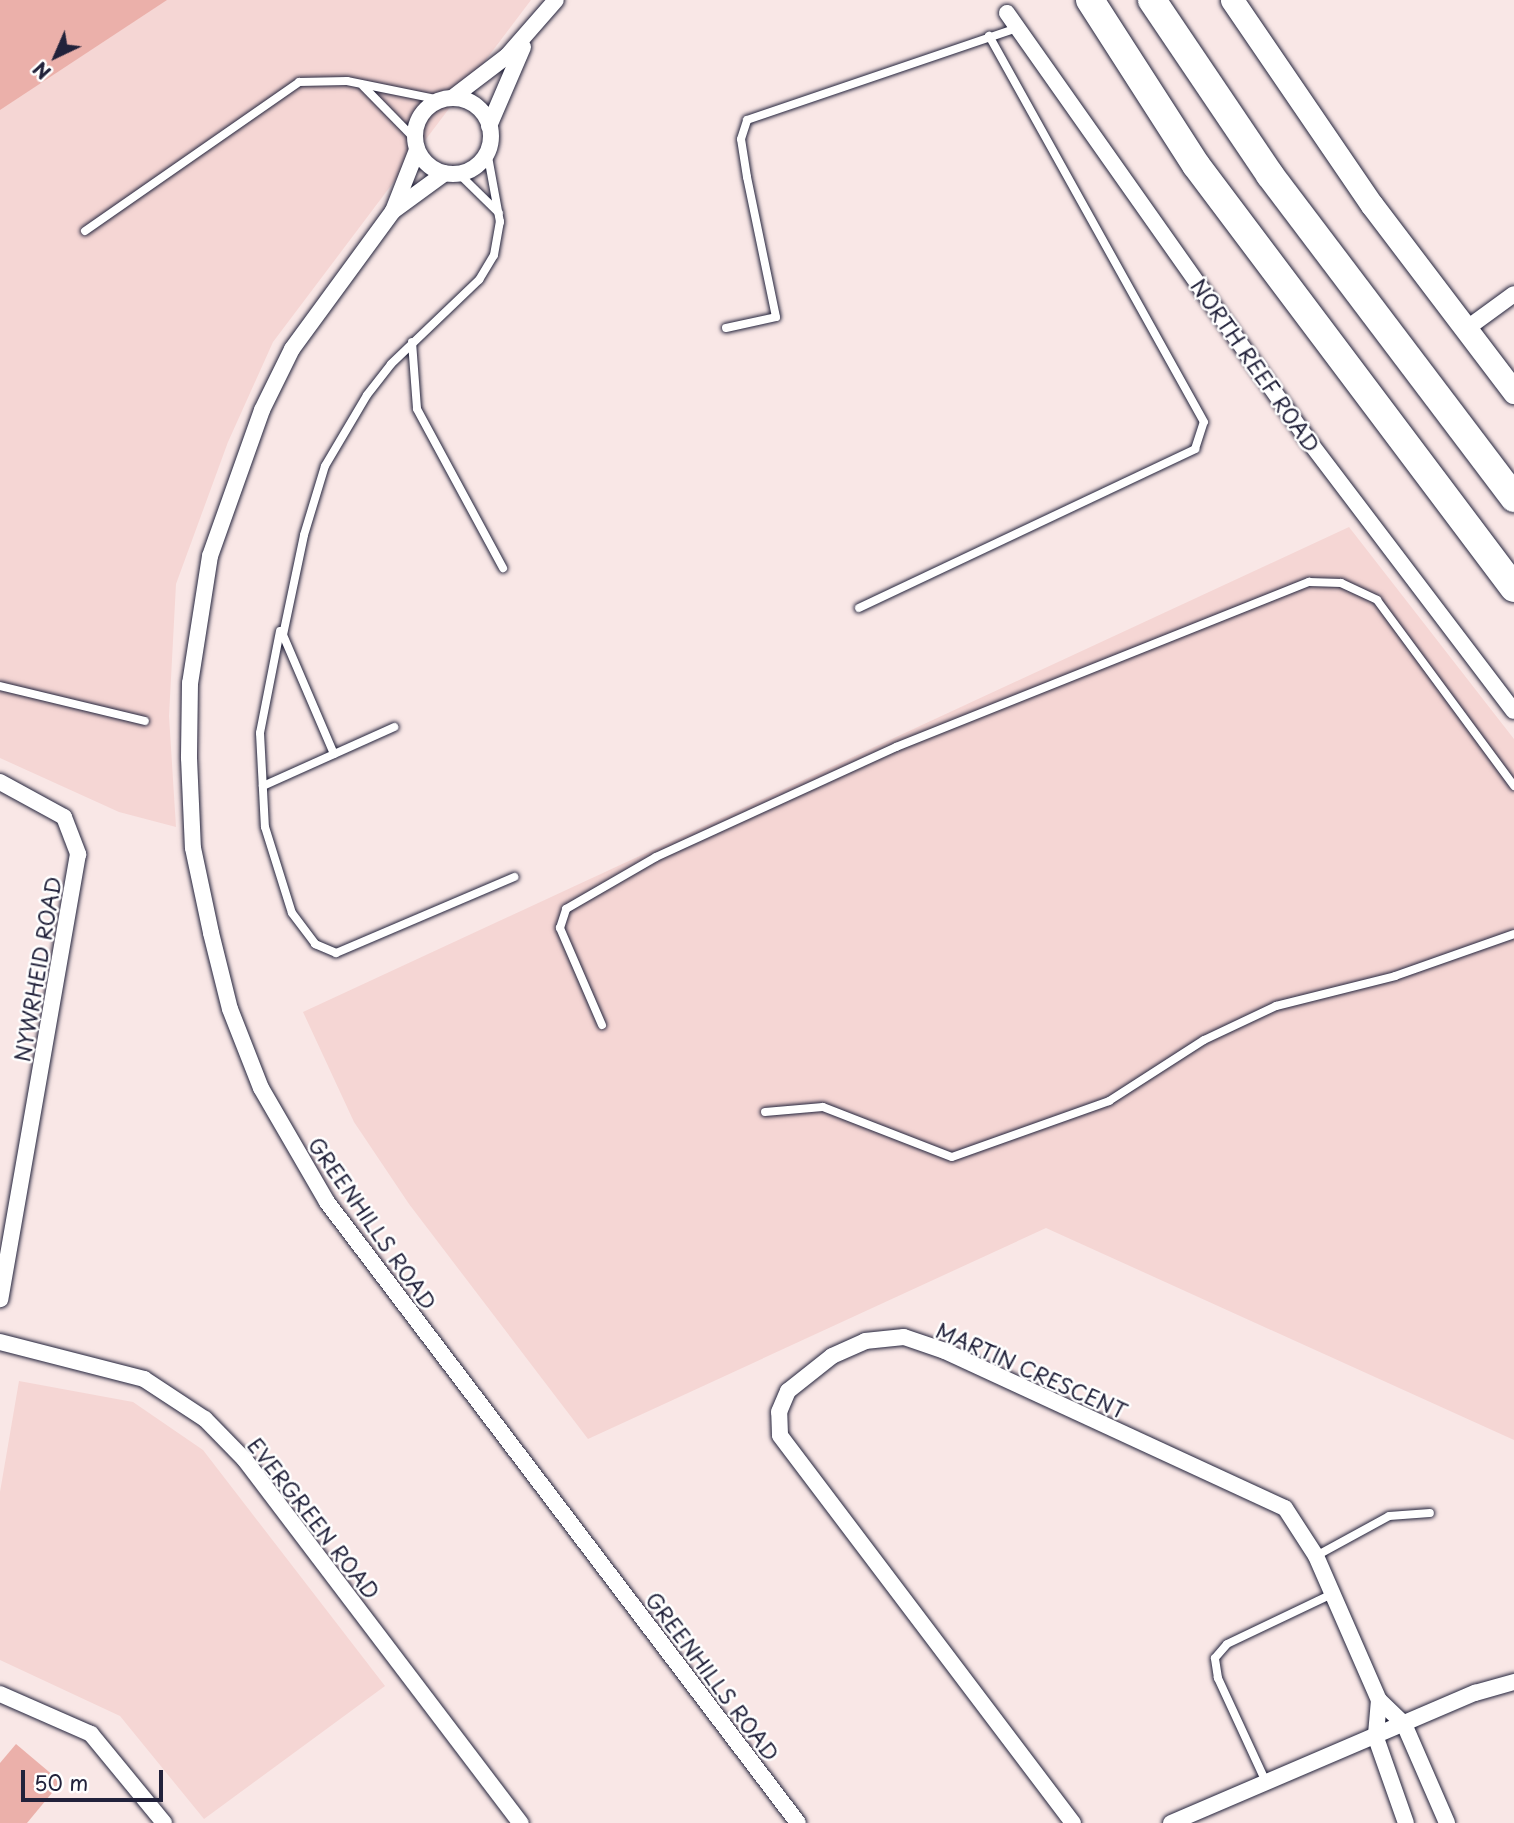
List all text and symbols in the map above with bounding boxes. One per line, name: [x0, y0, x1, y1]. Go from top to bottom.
north arrow: [21, 21, 91, 91]
text: N: [26, 56, 57, 86]
street label: NORTH REEF ROAD: [1186, 273, 1326, 457]
street label: NYWRHEID ROAD: [8, 874, 66, 1064]
street label: GREENHILLS ROAD: [304, 1132, 442, 1314]
street label: MARTIN CRESCENT: [932, 1316, 1132, 1424]
street label: EVERGREEN ROAD: [242, 1431, 386, 1605]
street label: GREENHILLS ROAD: [642, 1587, 784, 1765]
scale bar: [24, 1756, 166, 1800]
text: 50 m: [34, 1766, 88, 1798]

